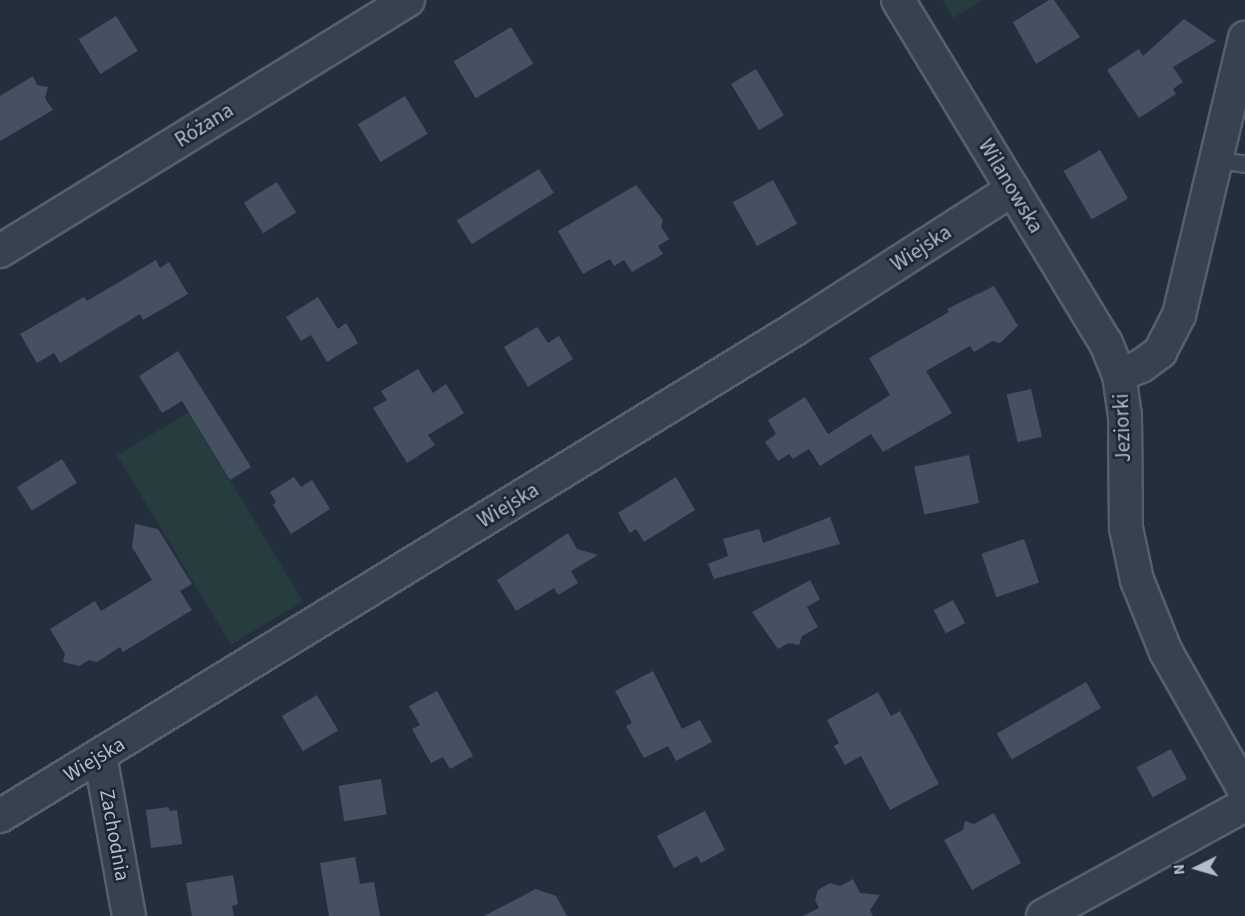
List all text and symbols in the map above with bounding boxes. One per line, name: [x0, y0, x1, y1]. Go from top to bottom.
street label: Różana: [170, 97, 238, 153]
street label: Wilanowska: [973, 134, 1049, 238]
street label: Wiejska: [886, 219, 956, 277]
street label: Jeziorki: [1108, 393, 1136, 463]
street label: Wiejska: [473, 477, 543, 533]
street label: Wiejska: [59, 731, 129, 787]
street label: Zachodnia: [95, 787, 135, 883]
north arrow: [1167, 838, 1227, 898]
text: N: [1168, 863, 1190, 876]

